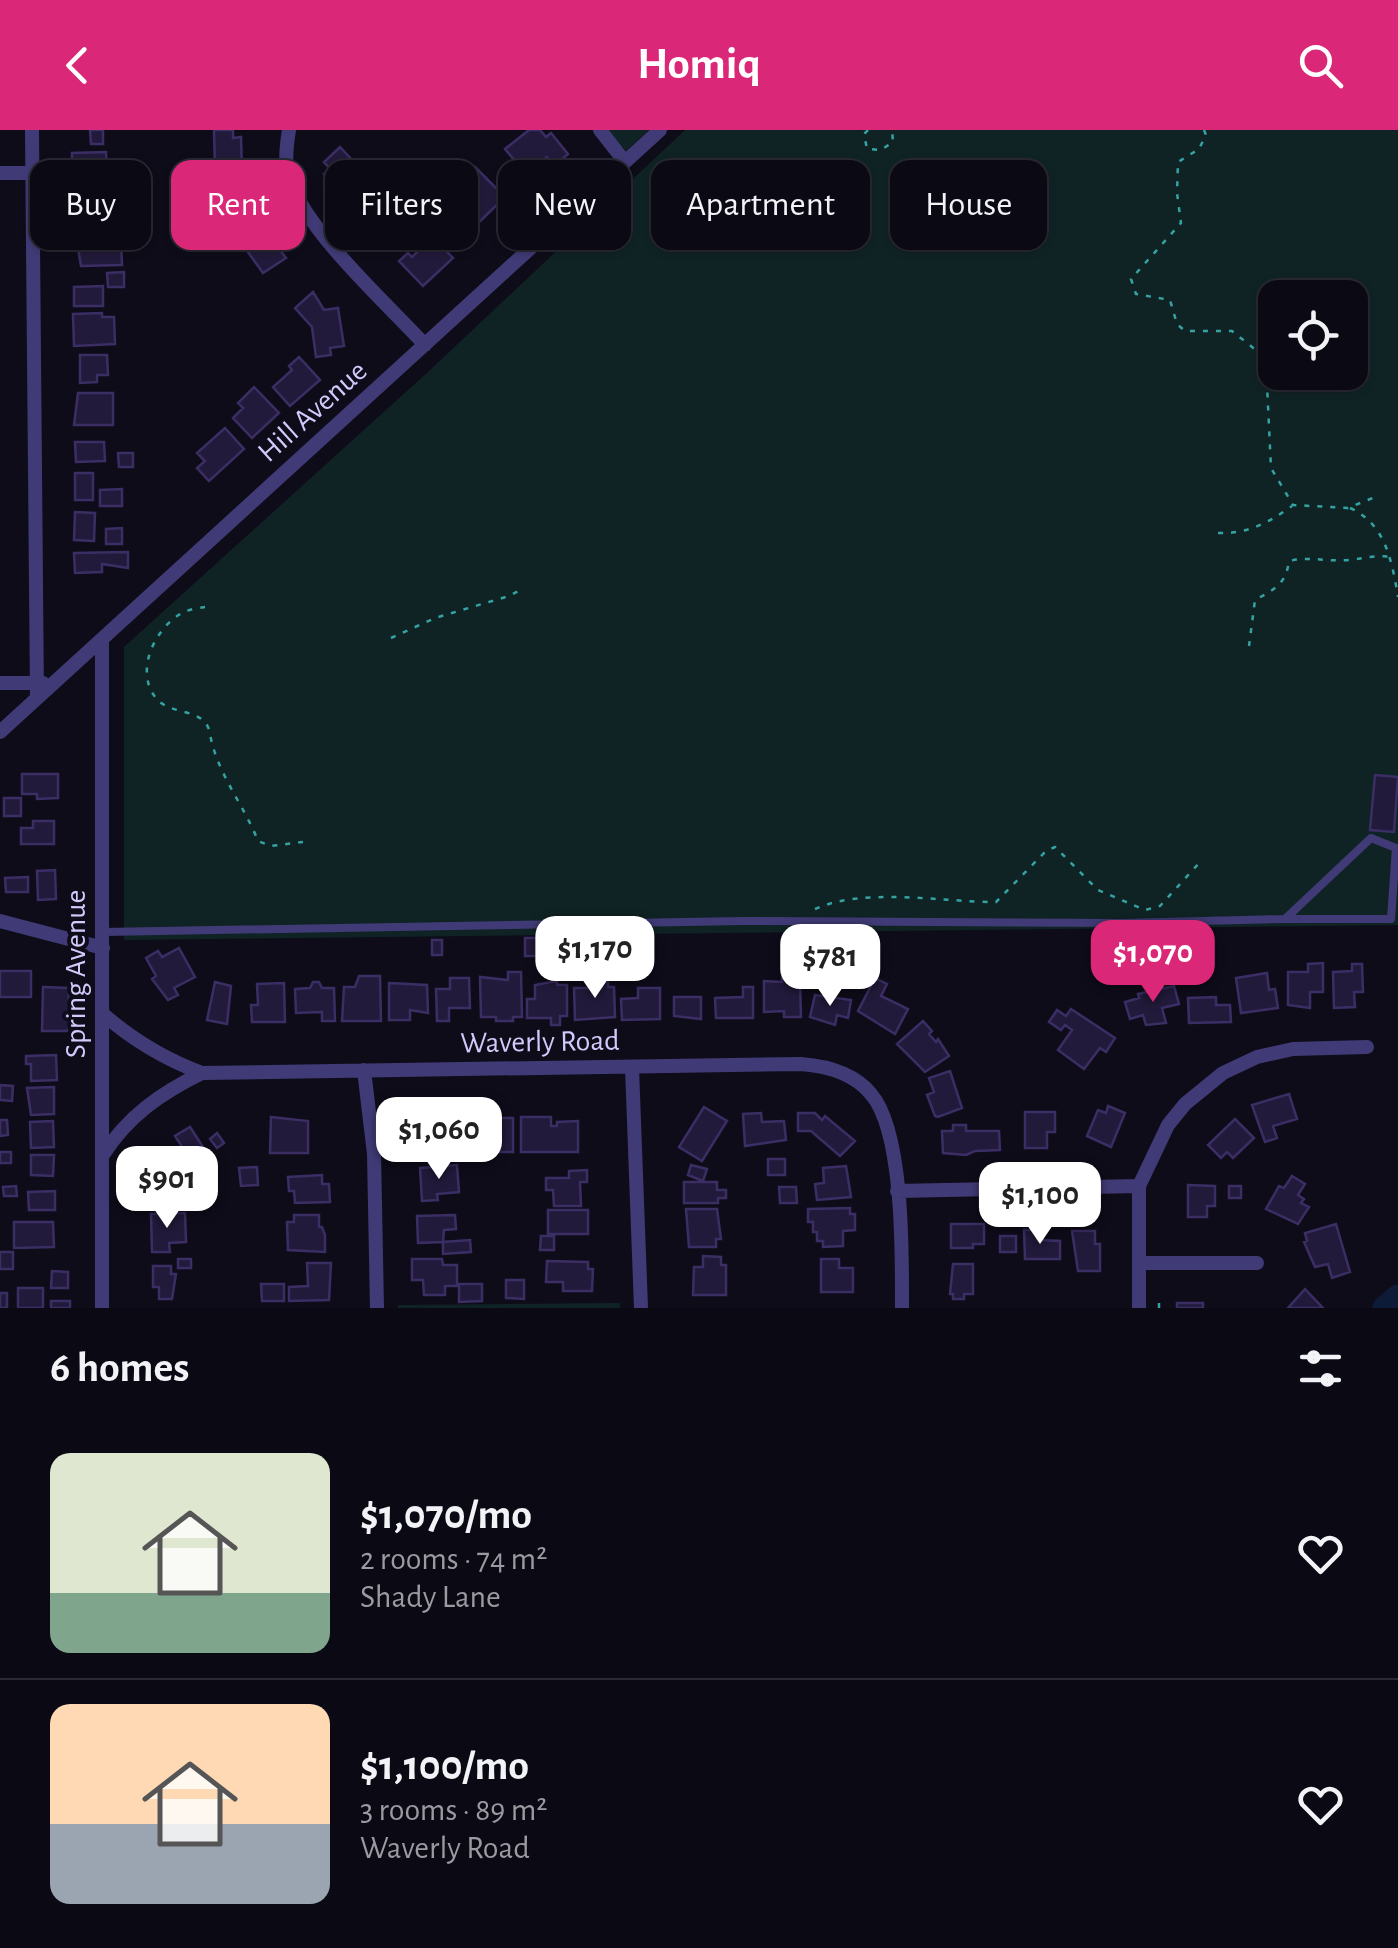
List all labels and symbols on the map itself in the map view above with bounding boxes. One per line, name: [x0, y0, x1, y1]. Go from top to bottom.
street label: Hill Avenue: [252, 355, 373, 468]
street label: Spring Avenue: [61, 890, 91, 1058]
pin: $1,170: [514, 916, 676, 1001]
pin: $1,070: [1072, 920, 1234, 1005]
pin: $781: [771, 924, 889, 1009]
street label: Waverly Road: [460, 1026, 620, 1058]
pin: $1,060: [358, 1097, 520, 1182]
pin: $901: [108, 1146, 226, 1231]
pin: $1,100: [959, 1162, 1121, 1247]

